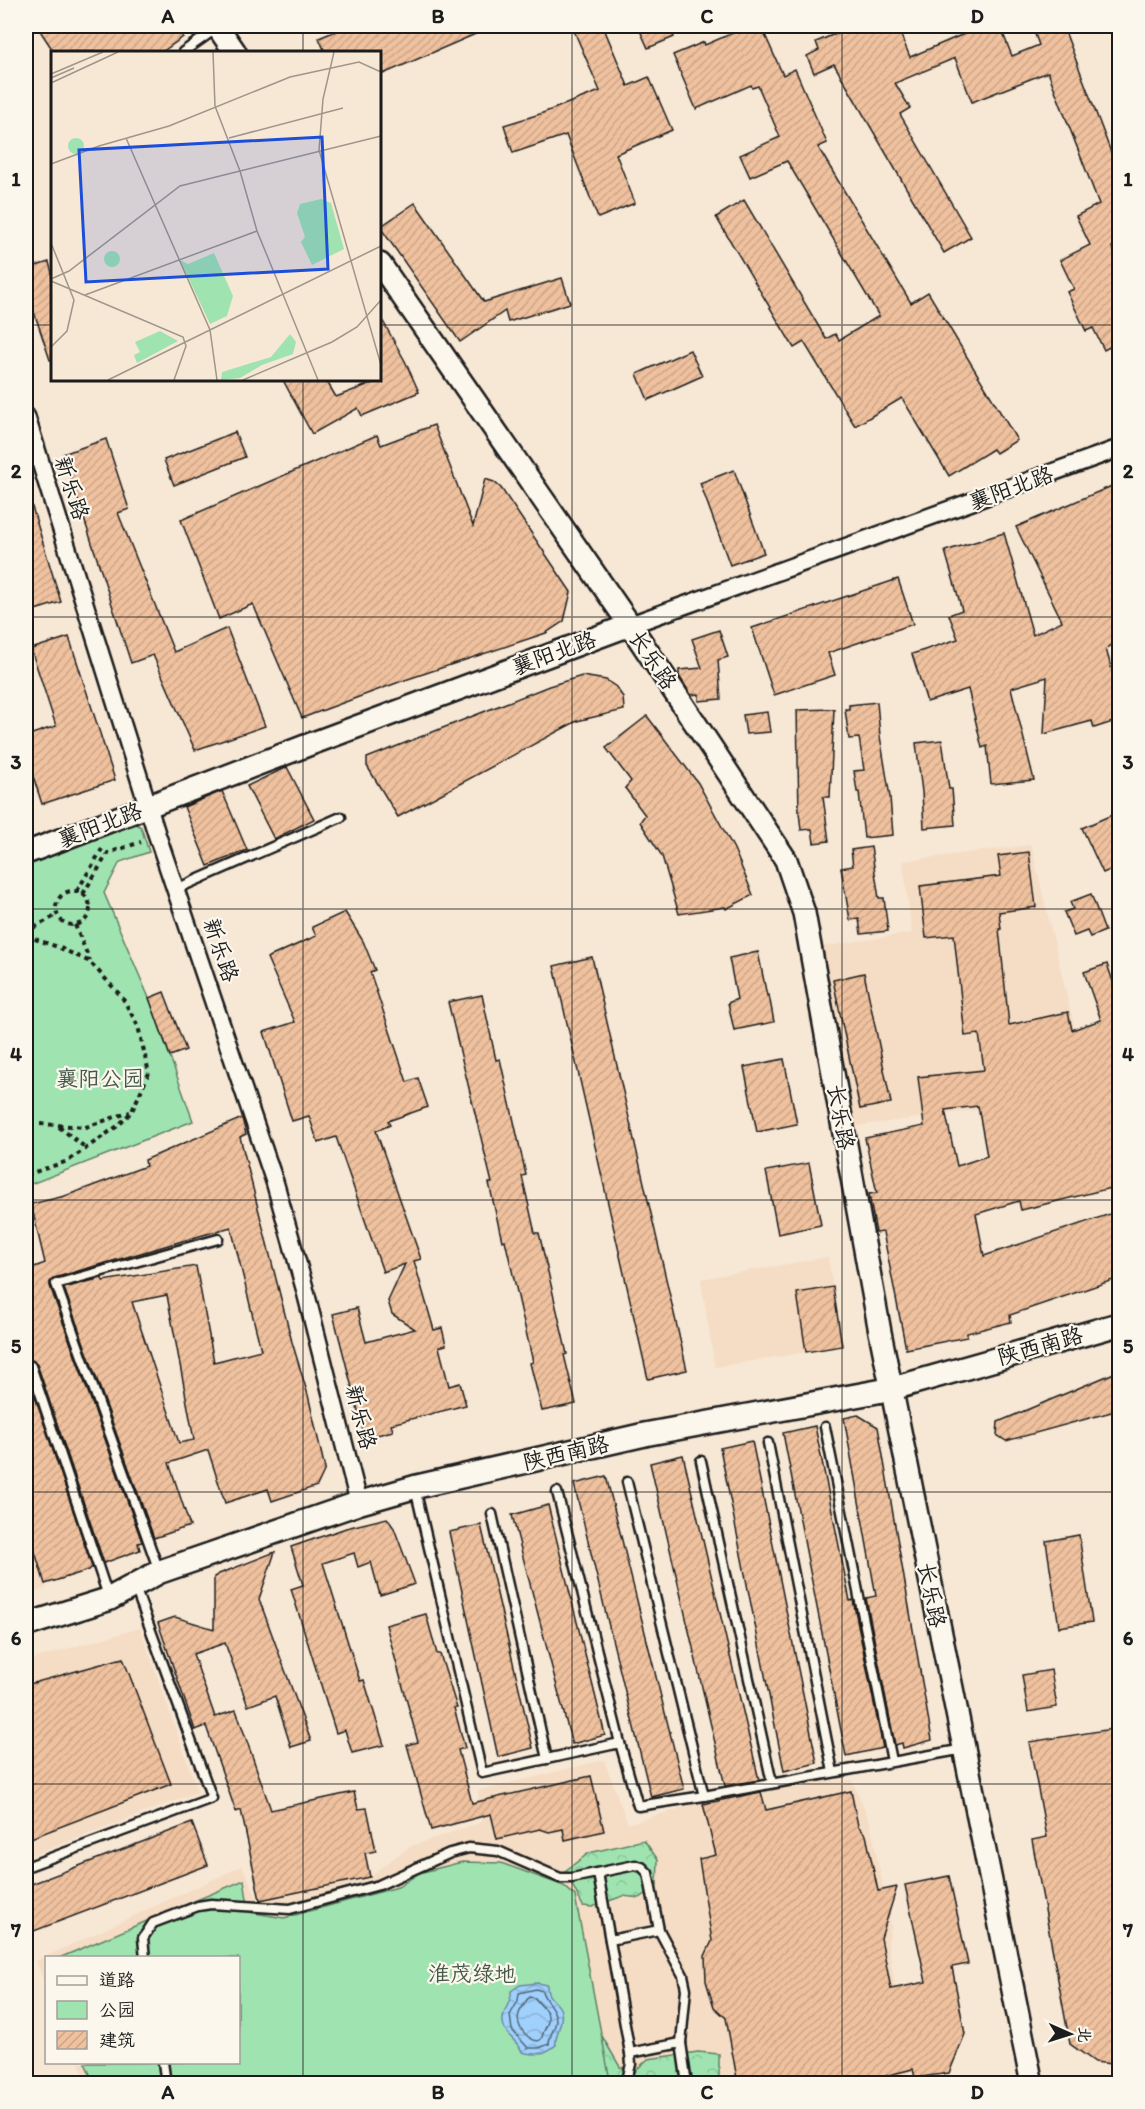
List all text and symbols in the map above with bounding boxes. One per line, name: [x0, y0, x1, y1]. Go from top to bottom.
text: A: [161, 4, 175, 28]
text: B: [432, 4, 445, 28]
text: C: [701, 4, 714, 28]
text: D: [970, 4, 984, 28]
inset map: [51, 51, 381, 381]
text: 1: [11, 167, 21, 191]
text: 1: [1123, 167, 1133, 191]
street label: 新乐路: [49, 452, 95, 524]
text: 2: [11, 459, 22, 483]
text: 2: [1123, 459, 1134, 483]
street label: 襄阳北路: [965, 460, 1057, 516]
street label: 襄阳北路: [508, 625, 600, 681]
street label: 长乐路: [623, 625, 683, 695]
text: 3: [11, 750, 22, 774]
text: 3: [1123, 750, 1134, 774]
street label: 襄阳北路: [54, 797, 146, 853]
street label: 新乐路: [197, 914, 245, 986]
text: 4: [10, 1042, 22, 1066]
text: 4: [1122, 1042, 1134, 1066]
park label: 襄阳公园: [56, 1065, 144, 1092]
street label: 长乐路: [822, 1082, 860, 1152]
street label: 陕西南路: [994, 1321, 1086, 1371]
text: 5: [11, 1334, 22, 1358]
text: 5: [1123, 1334, 1134, 1358]
street label: 新乐路: [340, 1382, 382, 1452]
street label: 陕西南路: [520, 1430, 612, 1476]
street label: 长乐路: [912, 1560, 952, 1630]
text: 6: [11, 1626, 22, 1650]
text: 6: [1123, 1626, 1134, 1650]
text: 7: [10, 1918, 21, 1942]
text: 7: [1122, 1918, 1133, 1942]
legend: [45, 1956, 240, 2064]
park label: 淮茂绿地: [428, 1960, 516, 1987]
text: 道路: [99, 1969, 135, 1991]
text: 公园: [99, 1999, 135, 2021]
north arrow: [1040, 2004, 1100, 2064]
text: 北: [1075, 2026, 1094, 2043]
text: 建筑: [99, 2029, 135, 2051]
text: A: [161, 2080, 175, 2104]
text: B: [432, 2080, 445, 2104]
text: C: [701, 2080, 714, 2104]
text: D: [970, 2080, 984, 2104]

